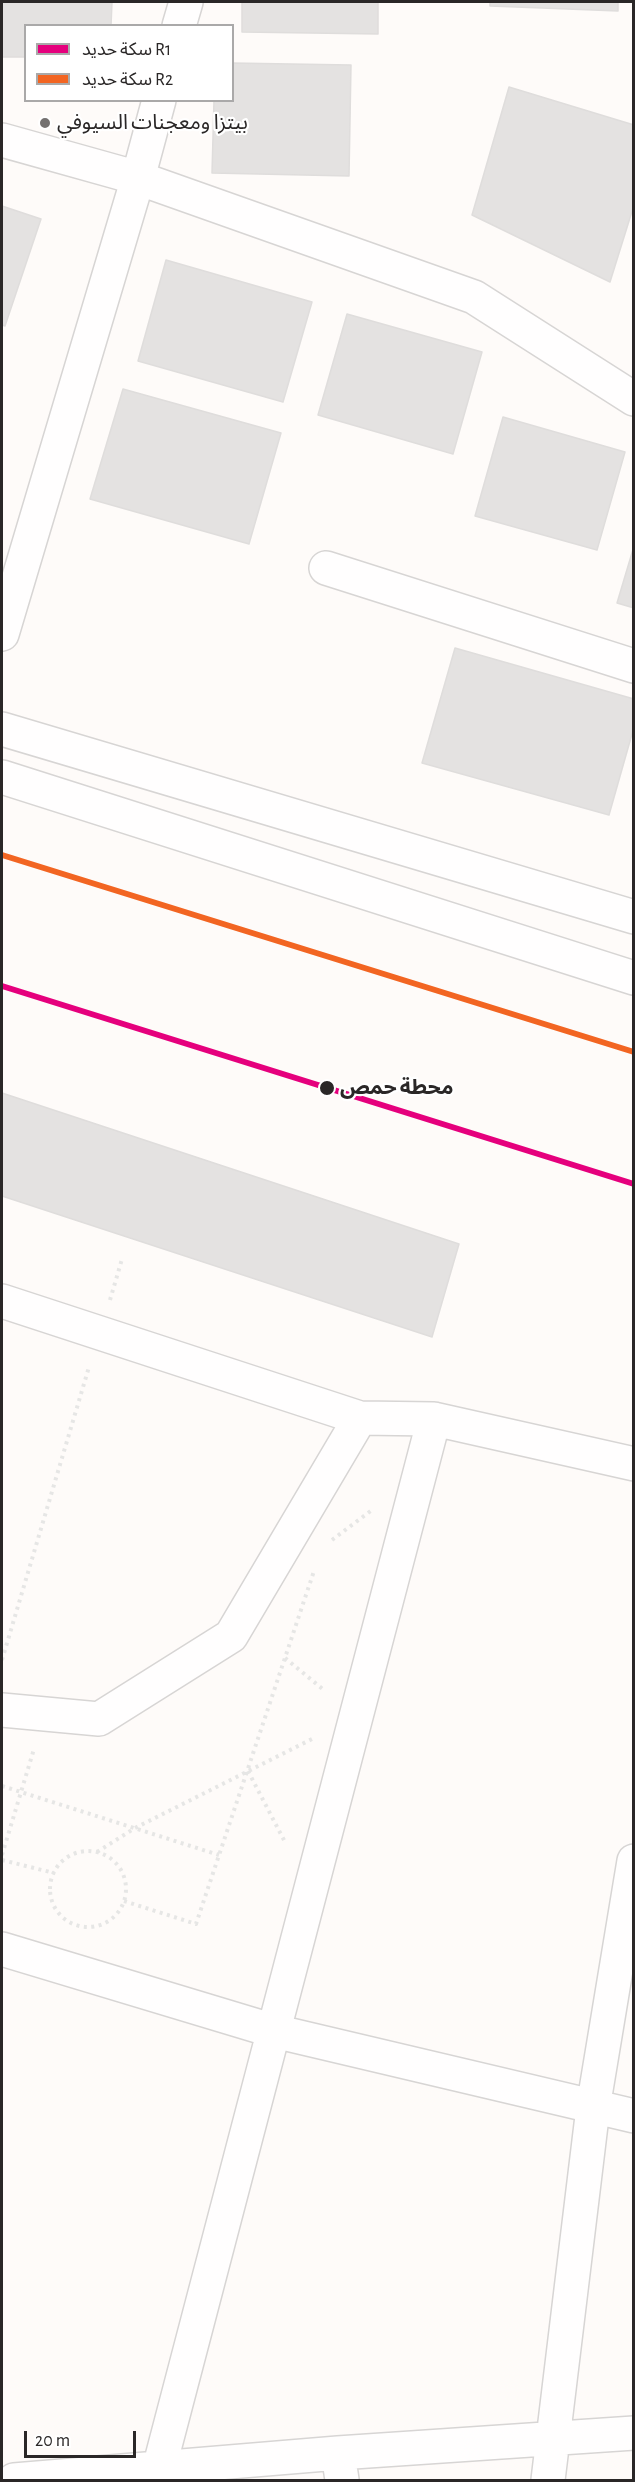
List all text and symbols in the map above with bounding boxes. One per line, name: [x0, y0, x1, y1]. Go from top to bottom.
legend: [24, 24, 234, 102]
text: سكة حديد R1: [82, 41, 171, 59]
text: سكة حديد R2: [82, 71, 173, 89]
place label: بيتزا ومعجنات السيوفي: [57, 110, 248, 136]
marker: بيتزا ومعجنات السيوفي: [38, 116, 52, 130]
place label: محطة حمص: [340, 1075, 453, 1101]
marker: محطة حمص: [318, 1079, 336, 1097]
scale bar: [27, 2419, 140, 2457]
text: 20 m: [35, 2432, 70, 2450]

